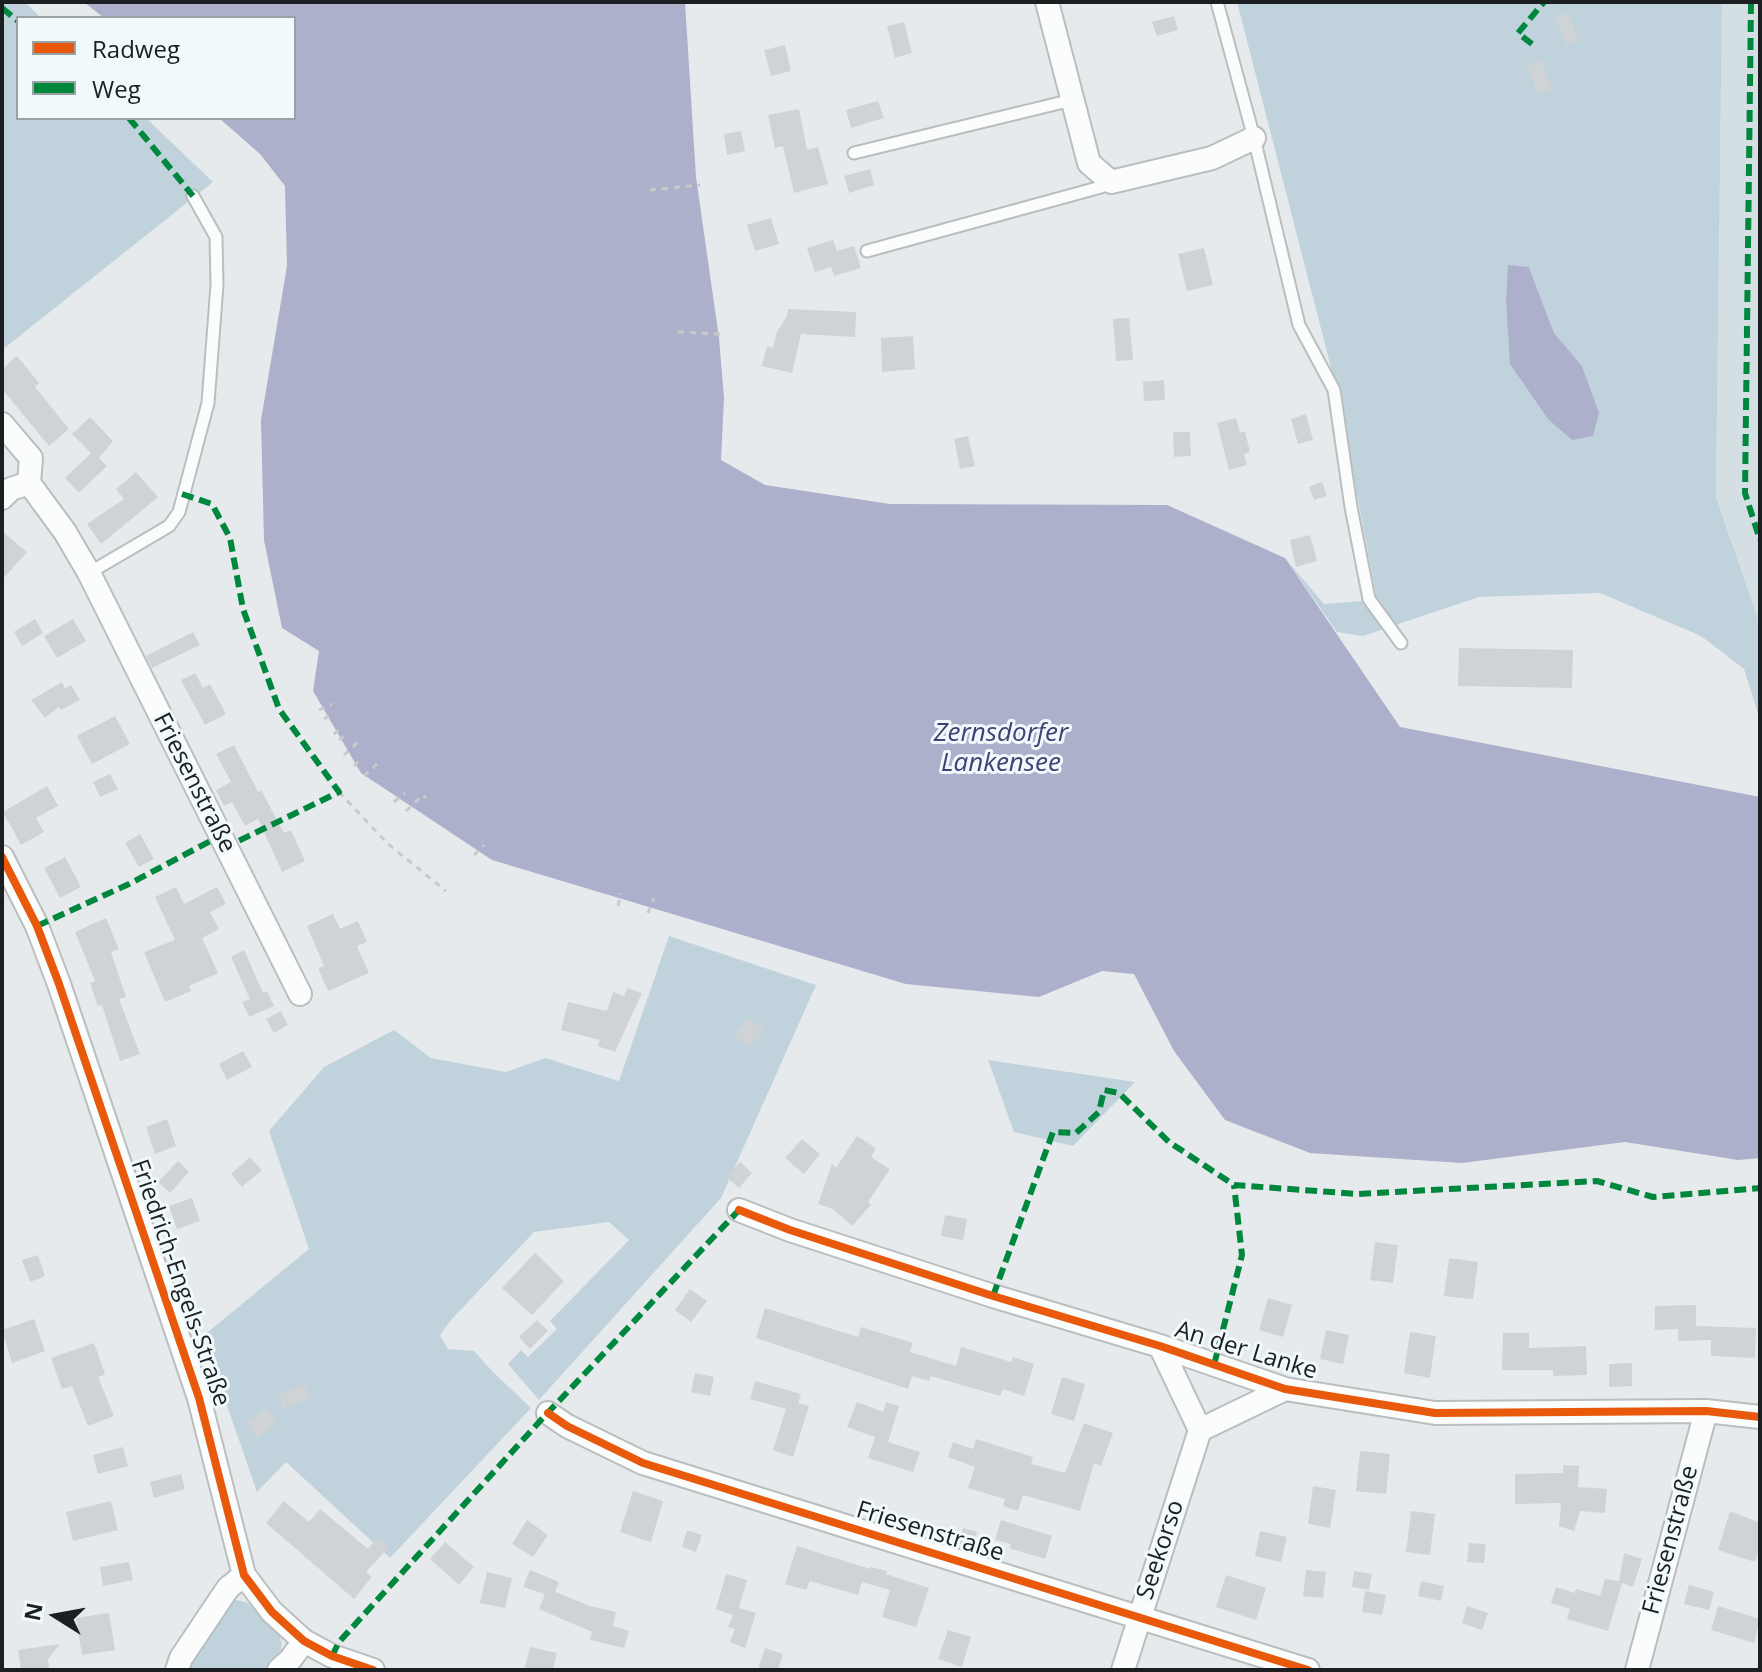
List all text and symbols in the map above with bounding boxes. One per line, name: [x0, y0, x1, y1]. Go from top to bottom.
legend: [16, 16, 296, 120]
text: Radweg: [92, 32, 180, 65]
text: Weg: [92, 72, 141, 105]
street label: Friesenstraße: [146, 708, 242, 858]
water label: Zernsdorfer Lankensee: [934, 718, 1068, 780]
street label: Friedrich-Engels-Straße: [124, 1156, 236, 1410]
street label: An der Lanke: [1172, 1316, 1320, 1386]
street label: Friesenstraße: [1637, 1462, 1705, 1618]
street label: Friesenstraße: [853, 1496, 1007, 1568]
street label: Seekorso: [1131, 1497, 1191, 1603]
north arrow: [16, 1576, 96, 1656]
text: N: [16, 1600, 49, 1623]

